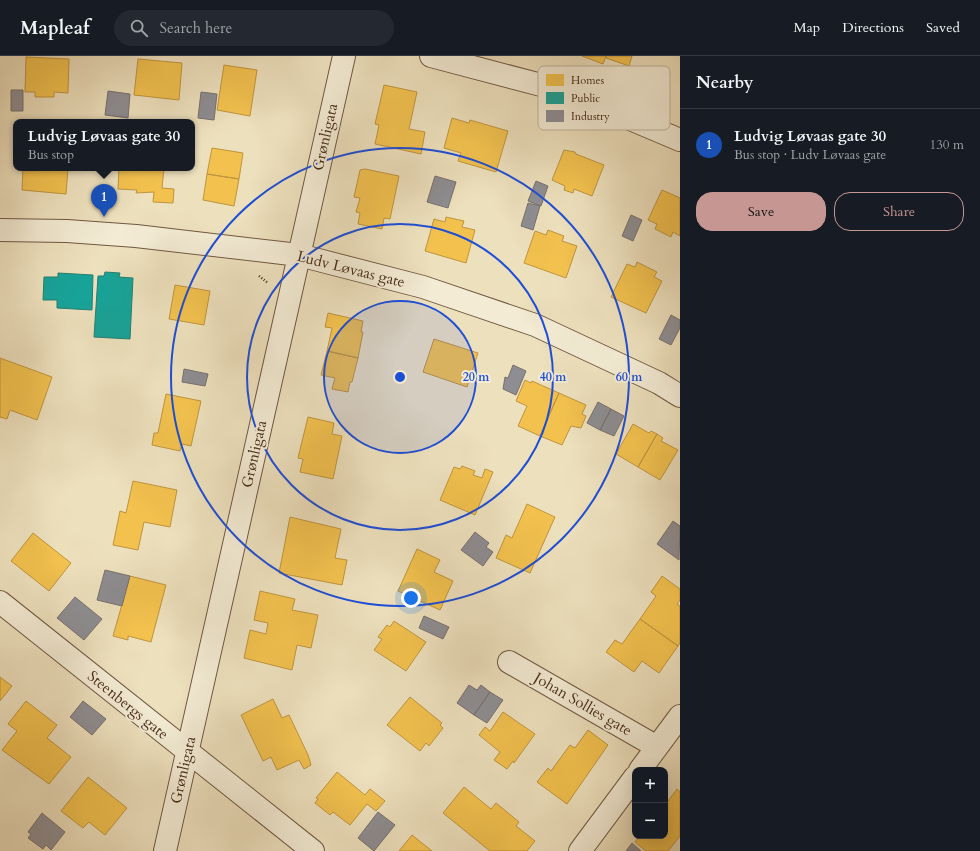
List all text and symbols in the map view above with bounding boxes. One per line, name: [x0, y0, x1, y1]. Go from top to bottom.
search box: [114, 10, 394, 46]
text: Mapleaf: [20, 15, 90, 41]
icon: search: [128, 17, 150, 39]
text: Search here: [160, 18, 232, 38]
text: Map: [794, 18, 820, 37]
text: Directions: [842, 18, 904, 37]
text: Saved: [926, 18, 960, 37]
legend: [538, 66, 670, 130]
text: Nearby: [696, 71, 753, 94]
text: Homes: [571, 73, 604, 88]
text: Public: [571, 91, 600, 106]
street label: Grønligata: [308, 101, 343, 173]
text: Industry: [571, 109, 610, 124]
popup: [13, 119, 195, 171]
text: Ludvig Løvaas gate 30: [28, 126, 180, 146]
text: Ludvig Løvaas gate 30: [734, 126, 886, 146]
text: 1: [706, 136, 712, 154]
text: 130 m: [930, 136, 964, 154]
text: Bus stop: [28, 146, 74, 164]
text: Bus stop · Ludv Løvaas gate: [734, 146, 886, 164]
pin: 1: [91, 184, 117, 217]
button: Save: [696, 192, 826, 231]
button: Share: [834, 192, 964, 231]
street label: Ludv Løvaas gate: [295, 246, 407, 292]
text: 20 m: [463, 369, 490, 385]
text: 40 m: [540, 369, 567, 385]
text: 60 m: [616, 369, 643, 385]
centre of rings: [393, 370, 407, 384]
street label: Grønligata: [237, 418, 272, 490]
your location: [401, 588, 421, 608]
street label: Steenbergs gate: [83, 666, 173, 744]
street label: Johan Sollies gate: [529, 667, 636, 740]
street label: Grønligata: [166, 734, 201, 806]
map controls: [632, 767, 668, 839]
button: +: [632, 767, 668, 803]
button: −: [632, 803, 668, 839]

